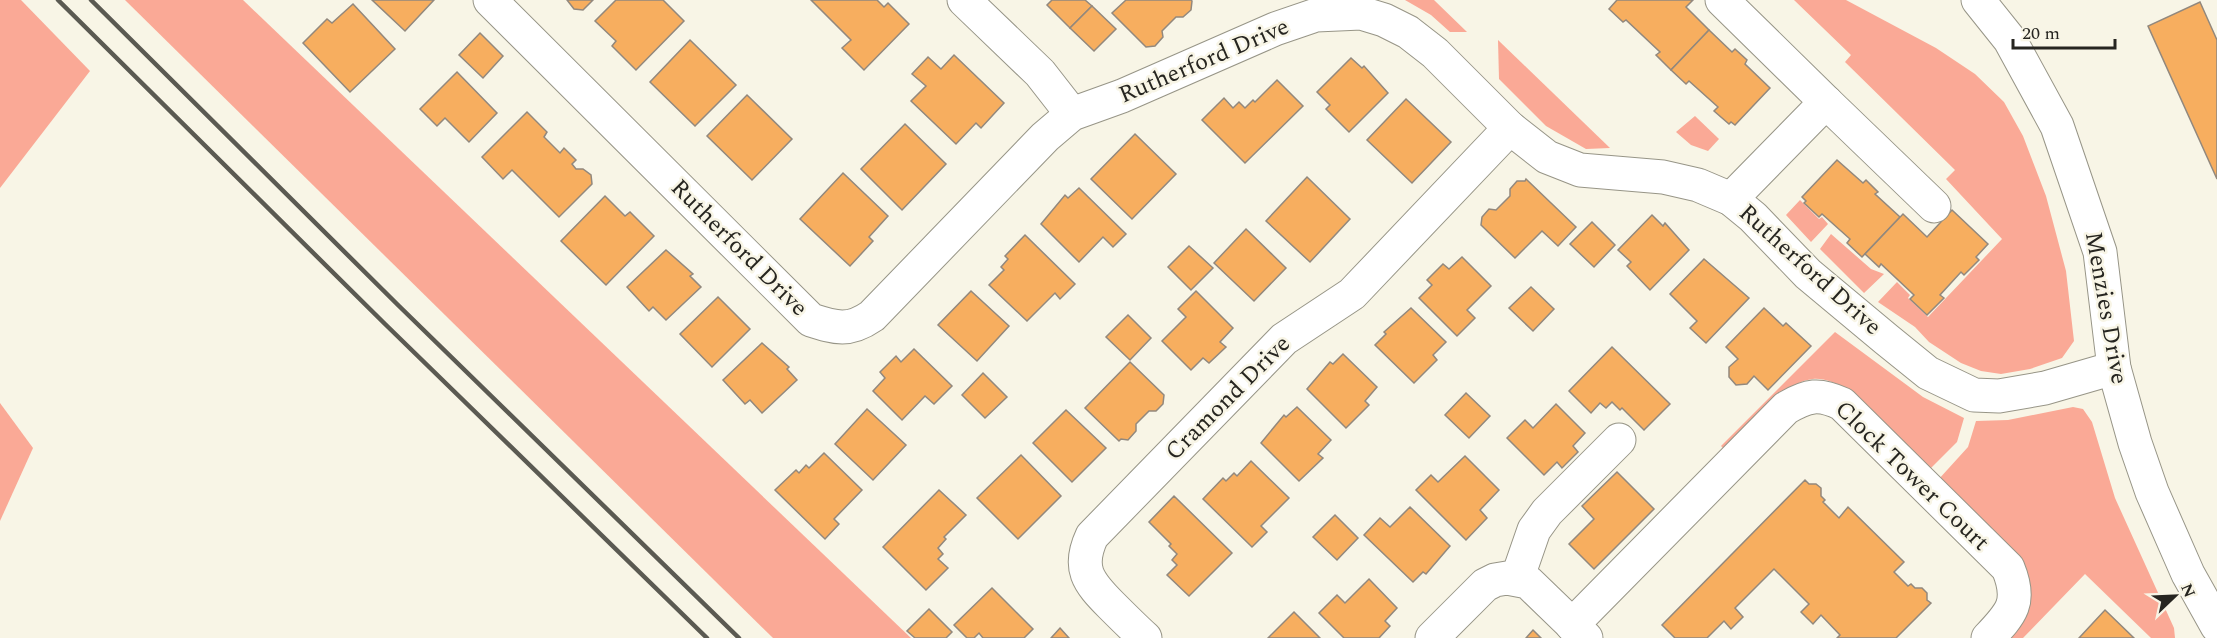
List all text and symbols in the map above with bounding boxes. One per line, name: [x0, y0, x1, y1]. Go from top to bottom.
street label: Rutherford Drive: [1113, 9, 1295, 113]
scale bar: [2013, 12, 2115, 50]
text: 20 m: [2022, 20, 2060, 47]
street label: Rutherford Drive: [662, 171, 816, 325]
street label: Rutherford Drive: [1730, 196, 1890, 344]
street label: Menzies Drive: [2075, 229, 2137, 387]
street label: Cramond Drive: [1157, 327, 1299, 469]
street label: Clock Tower Court: [1826, 392, 1998, 560]
north arrow: [2145, 566, 2205, 626]
text: N: [2174, 580, 2201, 601]

